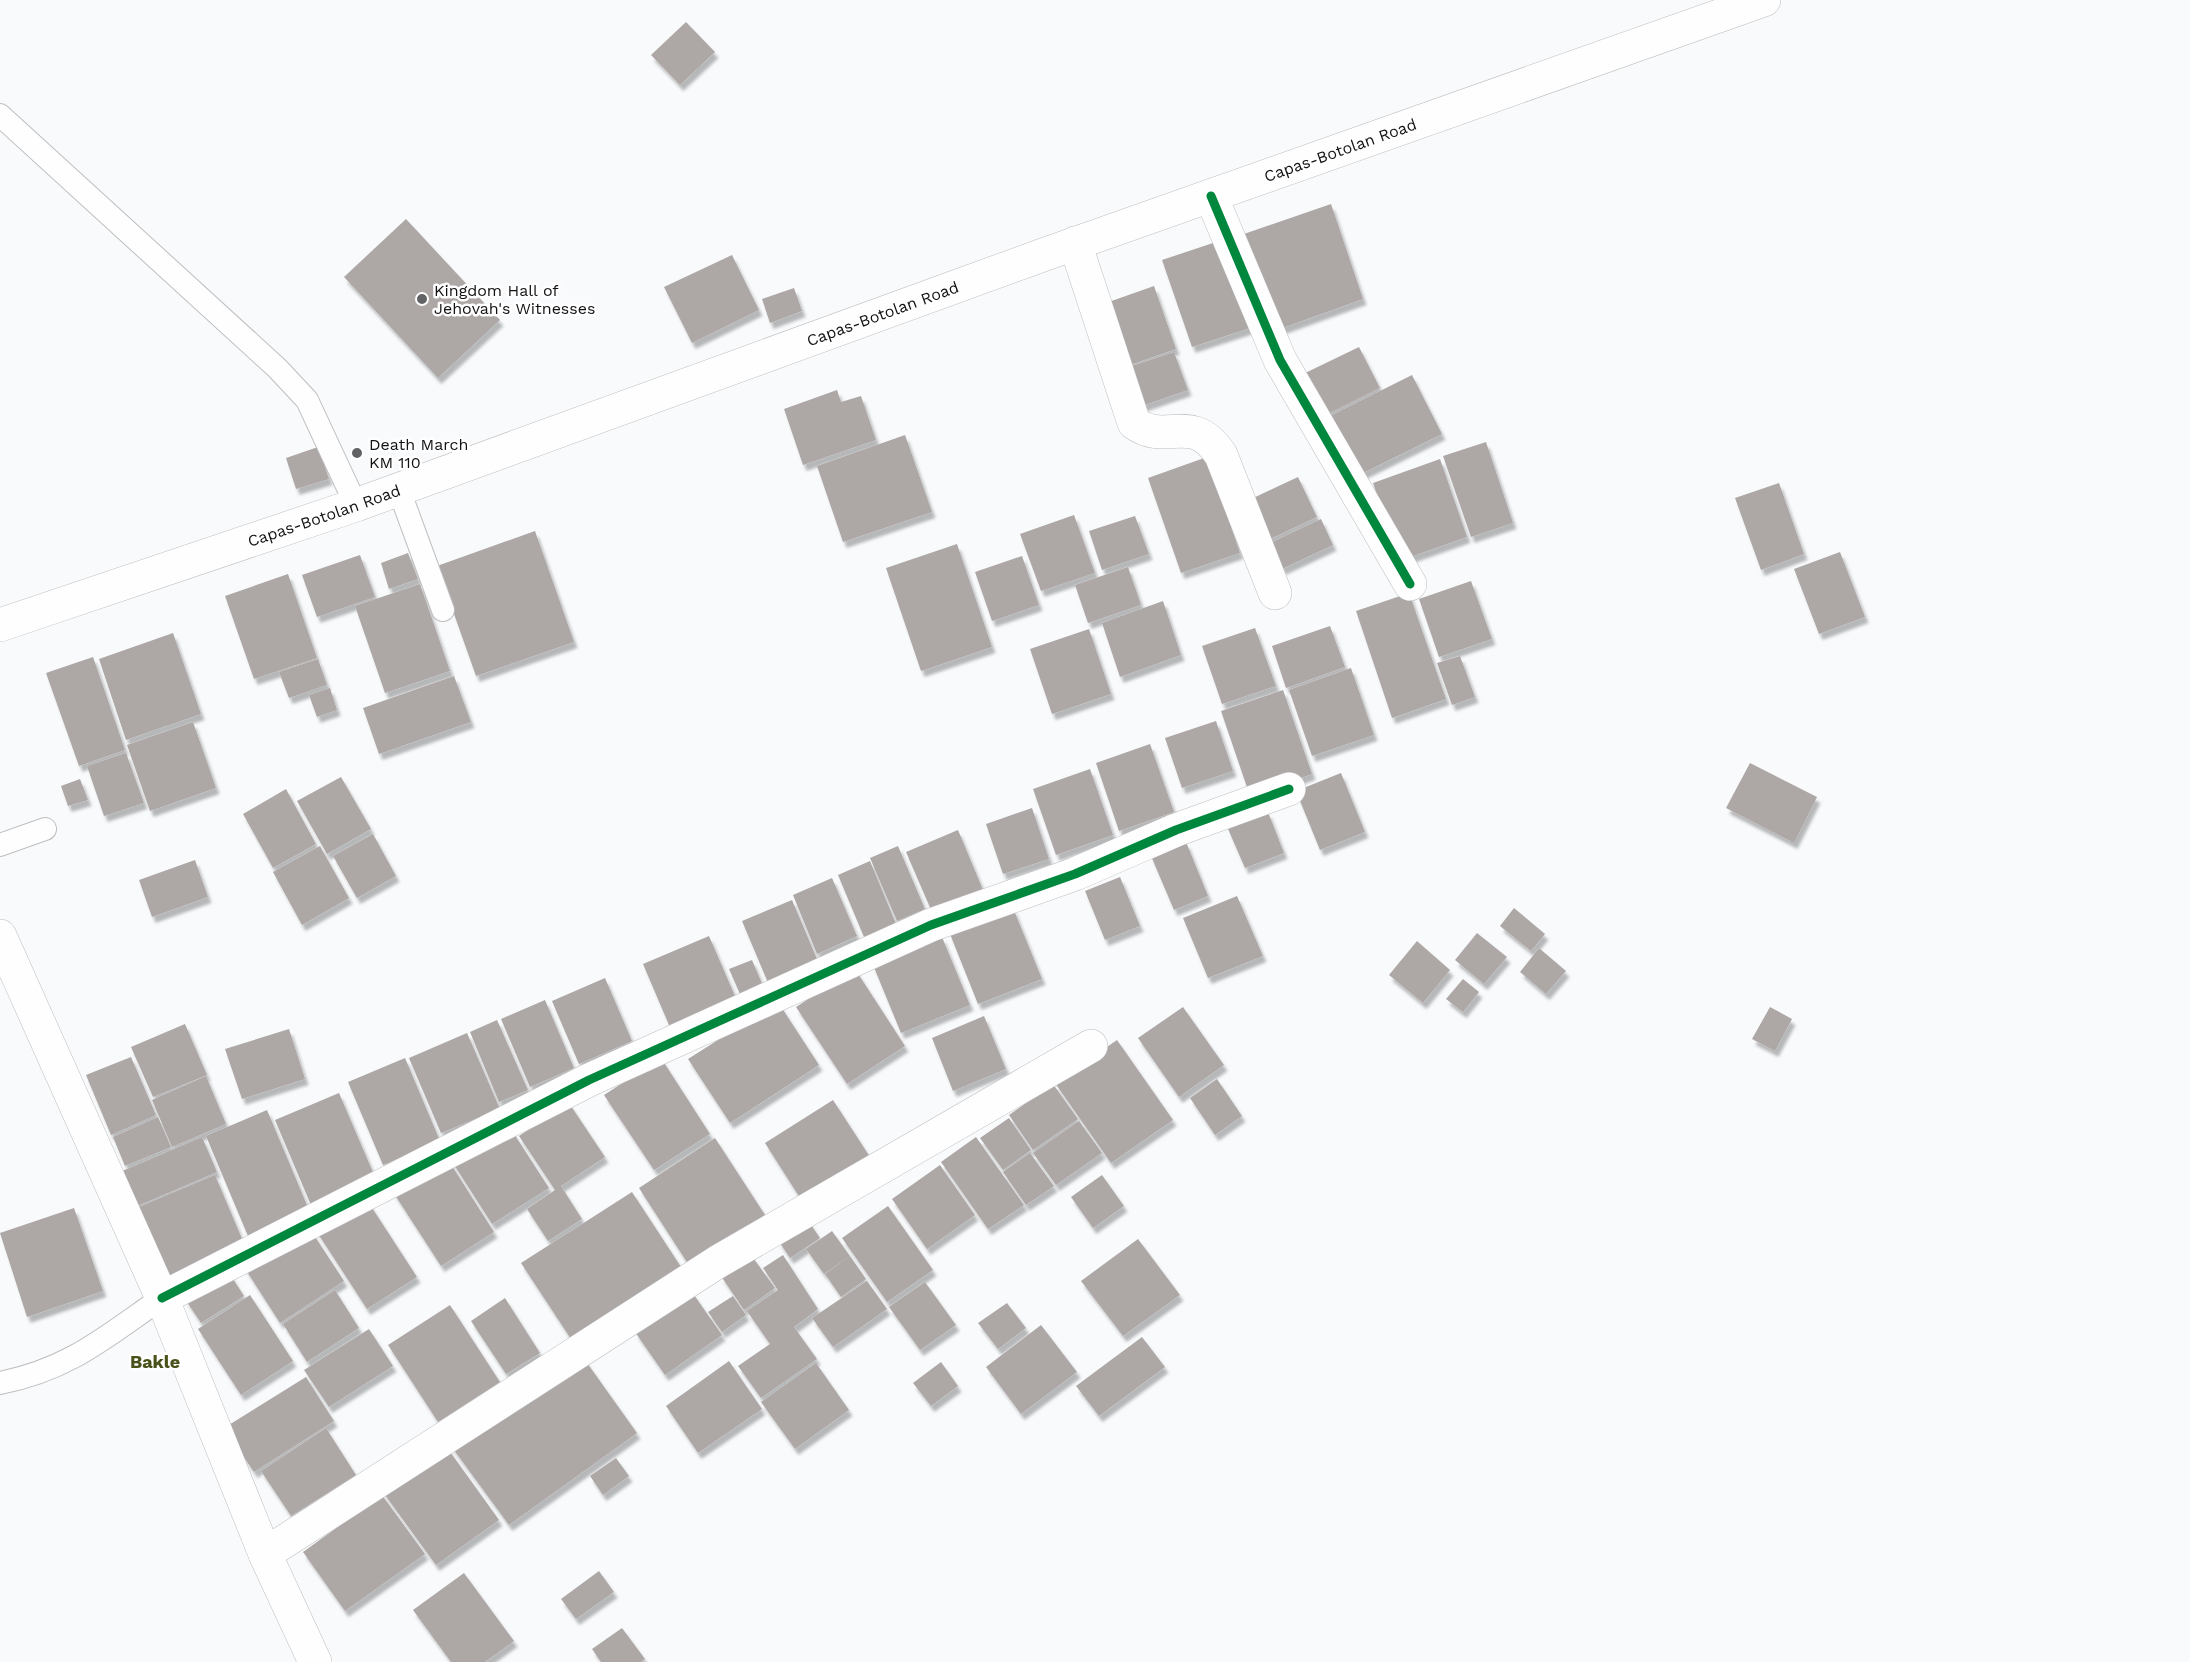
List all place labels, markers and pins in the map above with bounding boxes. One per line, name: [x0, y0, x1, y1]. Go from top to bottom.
place label: Kingdom Hall of Jehovah's Witnesses: [434, 281, 595, 318]
marker: Kingdom Hall of Jehovah's Witnesses: [415, 292, 429, 306]
place label: Death March KM 110: [369, 435, 468, 472]
marker: Death March KM 110: [350, 446, 364, 460]

